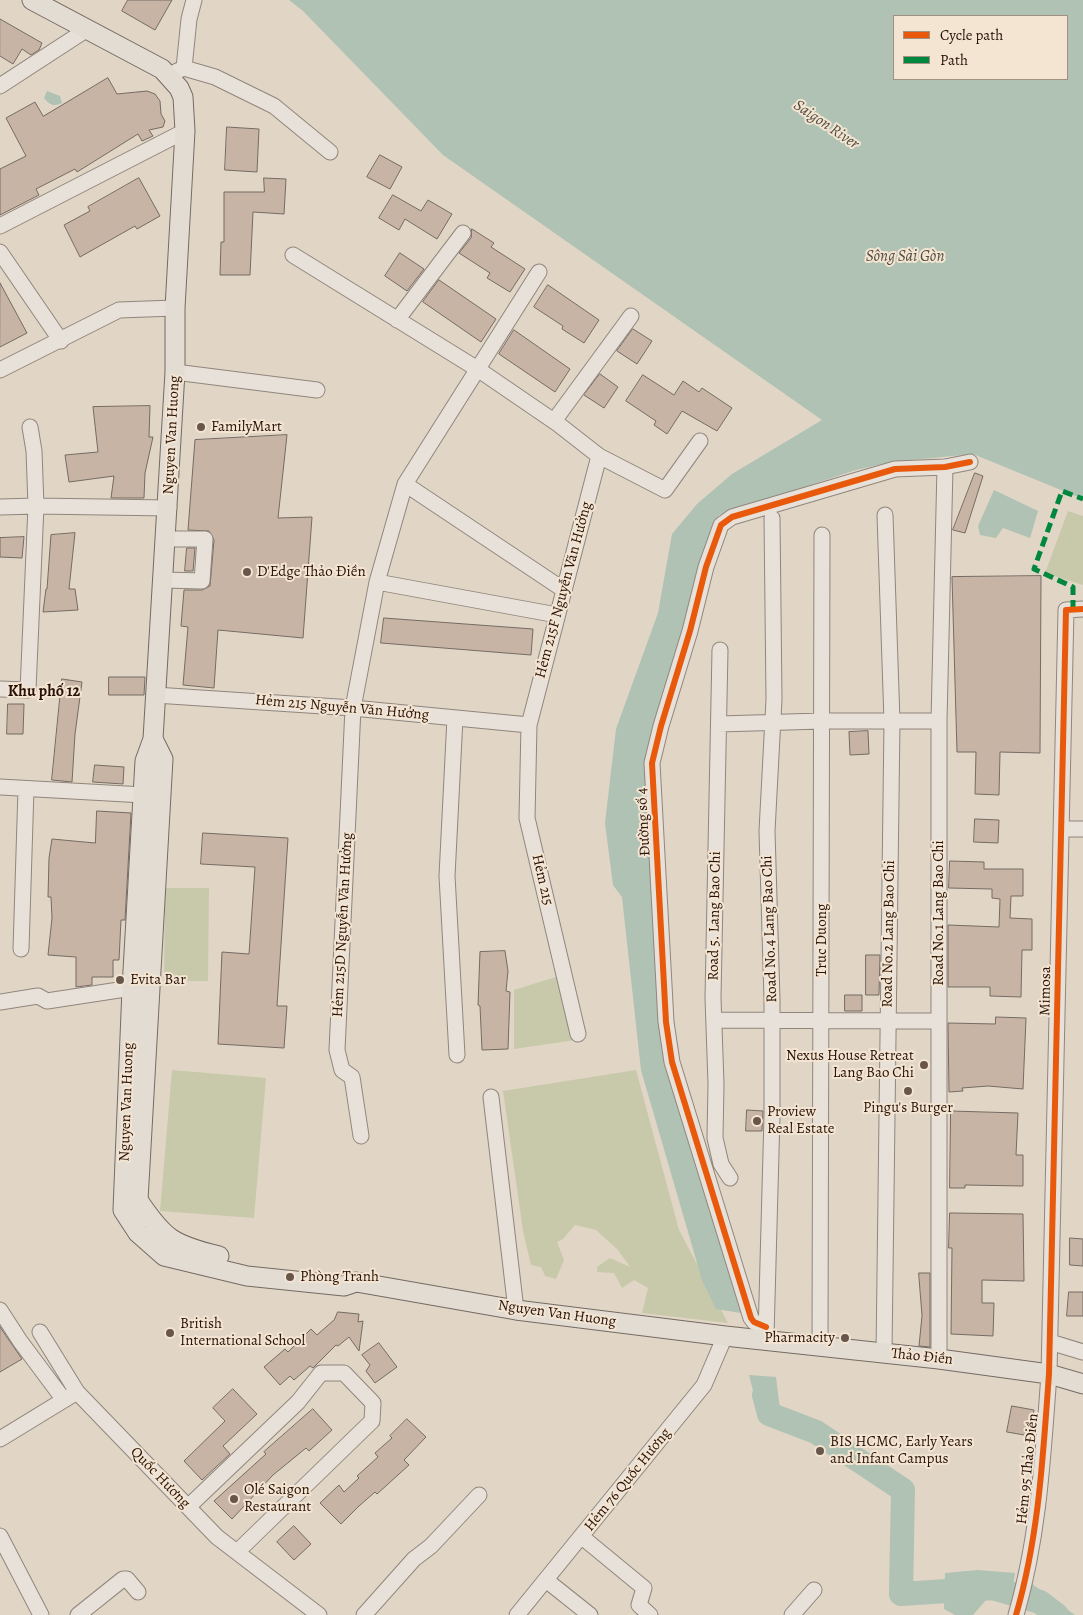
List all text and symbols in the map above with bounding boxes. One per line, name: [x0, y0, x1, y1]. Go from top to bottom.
legend: [893, 15, 1068, 80]
text: Cycle path: [940, 25, 1003, 45]
text: Path: [940, 50, 968, 70]
water label: Saigon River: [790, 96, 862, 154]
water label: Sông Sài Gòn: [866, 247, 944, 267]
street label: Nguyen Van Huong: [160, 375, 184, 495]
place label: FamilyMart: [211, 418, 282, 436]
marker: FamilyMart: [195, 421, 207, 433]
street label: Hẻm 215F Nguyễn Văn Hưởng: [532, 500, 596, 680]
place label: D'Edge Thảo Điền: [257, 563, 366, 581]
marker: D'Edge Thảo Điền: [241, 566, 253, 578]
district label: Khu phố 12: [8, 682, 80, 702]
street label: Hẻm 215 Nguyễn Văn Hưởng: [254, 691, 430, 725]
street label: Đường số 4: [633, 787, 655, 857]
street label: Hẻm 215D Nguyễn Văn Hưởng: [329, 832, 357, 1018]
street label: Road No.1 Lang Bao Chi: [930, 840, 948, 986]
street label: Road 5. Lang Bao Chi: [705, 851, 725, 981]
street label: Hẻm 215: [527, 853, 557, 907]
street label: Road No.4 Lang Bao Chi: [758, 855, 782, 1003]
street label: Road No.2 Lang Bao Chi: [879, 860, 899, 1008]
street label: Truc Duong: [813, 904, 831, 976]
street label: Mimosa: [1037, 966, 1055, 1016]
place label: Evita Bar: [130, 971, 186, 989]
marker: Evita Bar: [114, 974, 126, 986]
street label: Nguyen Van Huong: [116, 1042, 138, 1162]
place label: Nexus House Retreat Lang Bao Chi: [786, 1047, 914, 1082]
marker: Nexus House Retreat Lang Bao Chi: [918, 1059, 930, 1071]
marker: Pingu's Burger: [902, 1085, 914, 1097]
place label: Pingu's Burger: [863, 1099, 953, 1117]
place label: Proview Real Estate: [767, 1103, 835, 1138]
marker: Proview Real Estate: [751, 1115, 763, 1127]
place label: Phòng Tranh: [300, 1268, 379, 1286]
marker: Phòng Tranh: [284, 1271, 296, 1283]
street label: Nguyen Van Huong: [497, 1297, 617, 1331]
place label: British International School: [180, 1315, 305, 1350]
marker: British International School: [164, 1327, 176, 1339]
place label: Pharmacity: [764, 1329, 835, 1347]
marker: Pharmacity: [839, 1332, 851, 1344]
street label: Thảo Điền: [890, 1345, 954, 1369]
street label: Hẻm 95 Thảo Điền: [1013, 1413, 1043, 1525]
street label: Hẻm 76 Quốc Hương: [581, 1425, 675, 1535]
place label: BIS HCMC, Early Years and Infant Campus: [830, 1433, 973, 1468]
street label: Quốc Hương: [126, 1444, 194, 1512]
marker: BIS HCMC, Early Years and Infant Campus: [814, 1445, 826, 1457]
place label: Olé Saigon Restaurant: [244, 1481, 311, 1516]
marker: Olé Saigon Restaurant: [228, 1493, 240, 1505]

